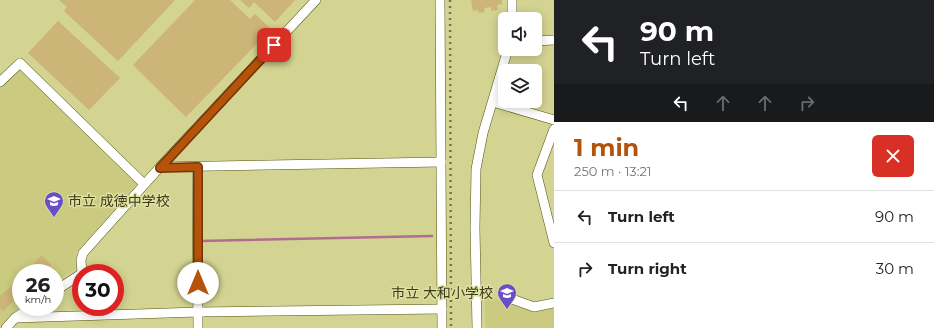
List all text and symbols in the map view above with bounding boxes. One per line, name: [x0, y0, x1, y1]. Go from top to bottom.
map controls: [498, 12, 542, 108]
button: sound: [498, 12, 542, 56]
text: 90 m: [640, 14, 714, 48]
icon: left: [574, 16, 626, 68]
pin: [257, 28, 291, 62]
icon: arrive: [263, 34, 285, 56]
text: Turn left: [640, 48, 715, 70]
button: layers: [498, 64, 542, 108]
icon: left: [670, 92, 692, 114]
icon: ahead: [712, 92, 734, 114]
icon: ahead: [754, 92, 776, 114]
icon: right: [796, 92, 818, 114]
text: 1 min: [574, 133, 639, 162]
button: close: [872, 135, 914, 177]
text: 250 m · 13:21: [574, 163, 652, 179]
school or university icon: 市立 成徳中学校: [43, 190, 65, 218]
place label: 市立 成徳中学校: [68, 192, 170, 210]
icon: left: [574, 206, 596, 228]
text: Turn left: [608, 207, 675, 226]
text: 90 m: [875, 207, 914, 226]
icon: right: [574, 258, 596, 280]
text: Turn right: [608, 259, 687, 278]
text: 30 m: [876, 259, 914, 278]
position arrow: [177, 262, 219, 304]
speed limit sign: 30: [72, 264, 124, 316]
text: 26: [26, 273, 50, 297]
school or university icon: 市立 大和小学校: [496, 282, 518, 310]
place label: 市立 大和小学校: [391, 284, 493, 302]
text: km/h: [25, 293, 51, 306]

